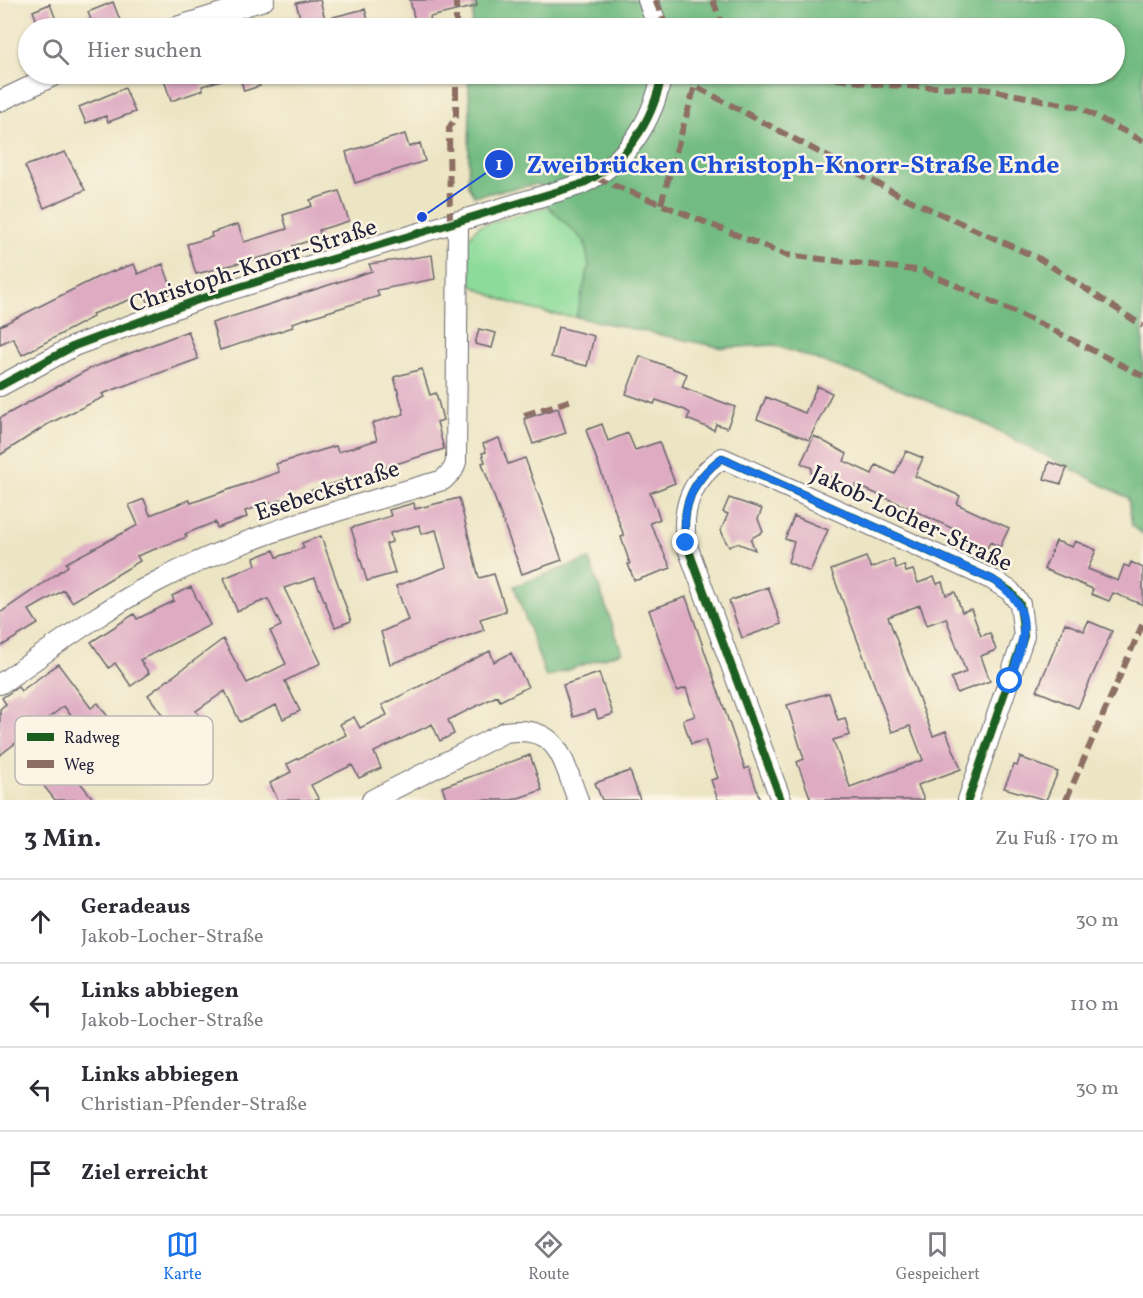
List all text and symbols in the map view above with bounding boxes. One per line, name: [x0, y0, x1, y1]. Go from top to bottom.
search box: [18, 18, 1125, 84]
icon: search: [39, 35, 72, 68]
text: Hier suchen: [87, 36, 202, 67]
callout: Zweibrücken Christoph-Knorr-Straße Ende: [484, 142, 1071, 186]
text: Zweibrücken Christoph-Knorr-Straße Ende: [526, 148, 1060, 184]
text: 1: [495, 153, 503, 178]
street label: Christoph-Knorr-Straße: [125, 211, 382, 323]
street label: Esebeckstraße: [251, 453, 404, 531]
street label: Jakob-Locher-Straße: [805, 458, 1018, 582]
route end: [672, 529, 698, 555]
route start: [996, 667, 1022, 693]
legend: [15, 716, 213, 785]
text: Radweg: [64, 728, 120, 750]
text: Weg: [64, 755, 95, 777]
text: 3 Min.: [24, 821, 101, 857]
text: Zu Fuß · 170 m: [995, 825, 1119, 853]
text: Geradeaus: [81, 892, 191, 923]
icon: ahead: [24, 905, 57, 938]
text: 30 m: [1075, 907, 1119, 935]
text: Jakob-Locher-Straße: [81, 923, 264, 951]
text: Links abbiegen: [81, 976, 239, 1007]
icon: left: [24, 989, 57, 1022]
text: 110 m: [1070, 991, 1119, 1019]
text: Jakob-Locher-Straße: [81, 1007, 264, 1035]
text: Links abbiegen: [81, 1060, 239, 1091]
icon: left: [24, 1073, 57, 1106]
text: 30 m: [1075, 1075, 1119, 1103]
text: Christian-Pfender-Straße: [81, 1091, 307, 1119]
icon: arrive: [24, 1157, 57, 1190]
text: Ziel erreicht: [81, 1158, 208, 1189]
tab: Karte: [163, 1228, 202, 1286]
tab: Route: [528, 1228, 569, 1286]
tab: Gespeichert: [896, 1228, 980, 1286]

